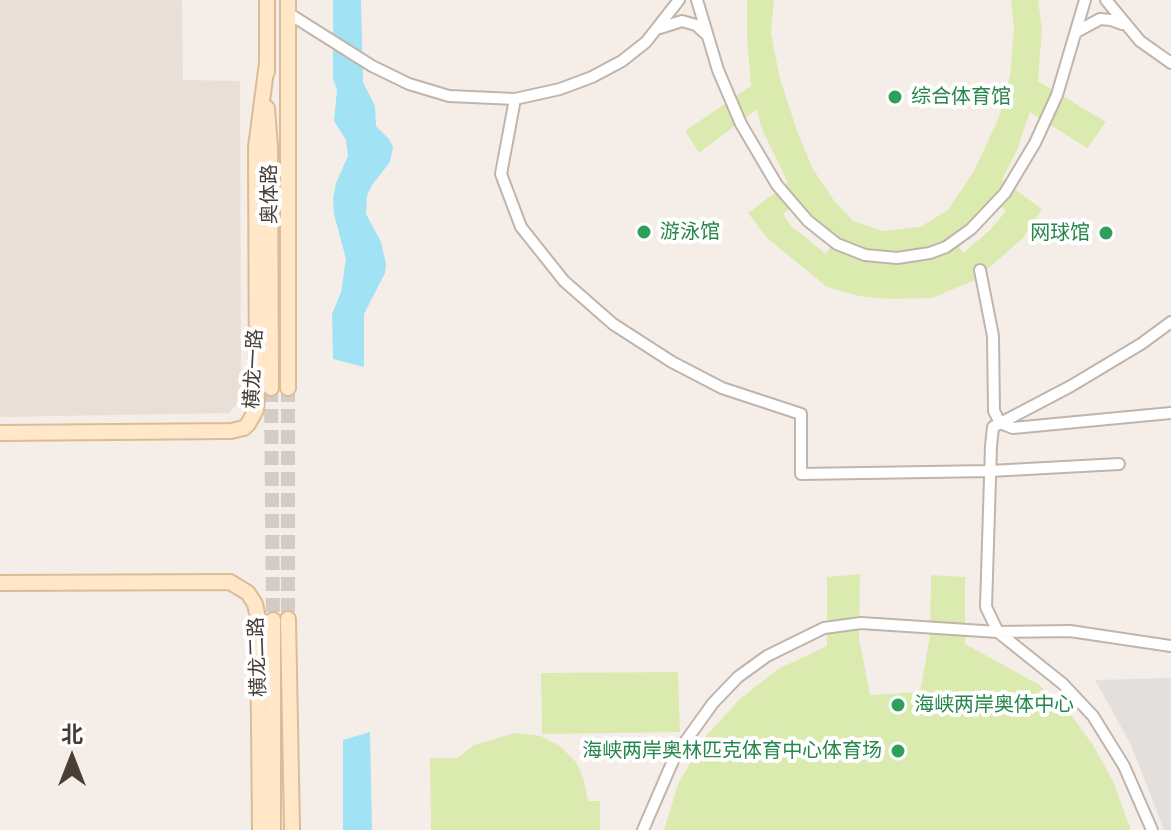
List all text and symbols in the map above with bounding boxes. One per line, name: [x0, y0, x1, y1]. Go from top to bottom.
place label: 综合体育馆: [911, 85, 1011, 109]
marker: 综合体育馆: [886, 88, 904, 106]
street label: 奥体路: [258, 164, 282, 224]
place label: 游泳馆: [660, 220, 720, 244]
place label: 网球馆: [1030, 221, 1090, 245]
marker: 游泳馆: [635, 223, 653, 241]
marker: 网球馆: [1097, 224, 1115, 242]
street label: 横龙一路: [240, 328, 268, 410]
street label: 横龙二路: [245, 617, 271, 697]
place label: 海峡两岸奥体中心: [914, 693, 1074, 717]
marker: 海峡两岸奥体中心: [889, 696, 907, 714]
north arrow: [32, 718, 112, 798]
text: 北: [61, 720, 83, 748]
place label: 海峡两岸奥林匹克体育中心体育场: [582, 739, 882, 763]
marker: 海峡两岸奥林匹克体育中心体育场: [889, 742, 907, 760]

